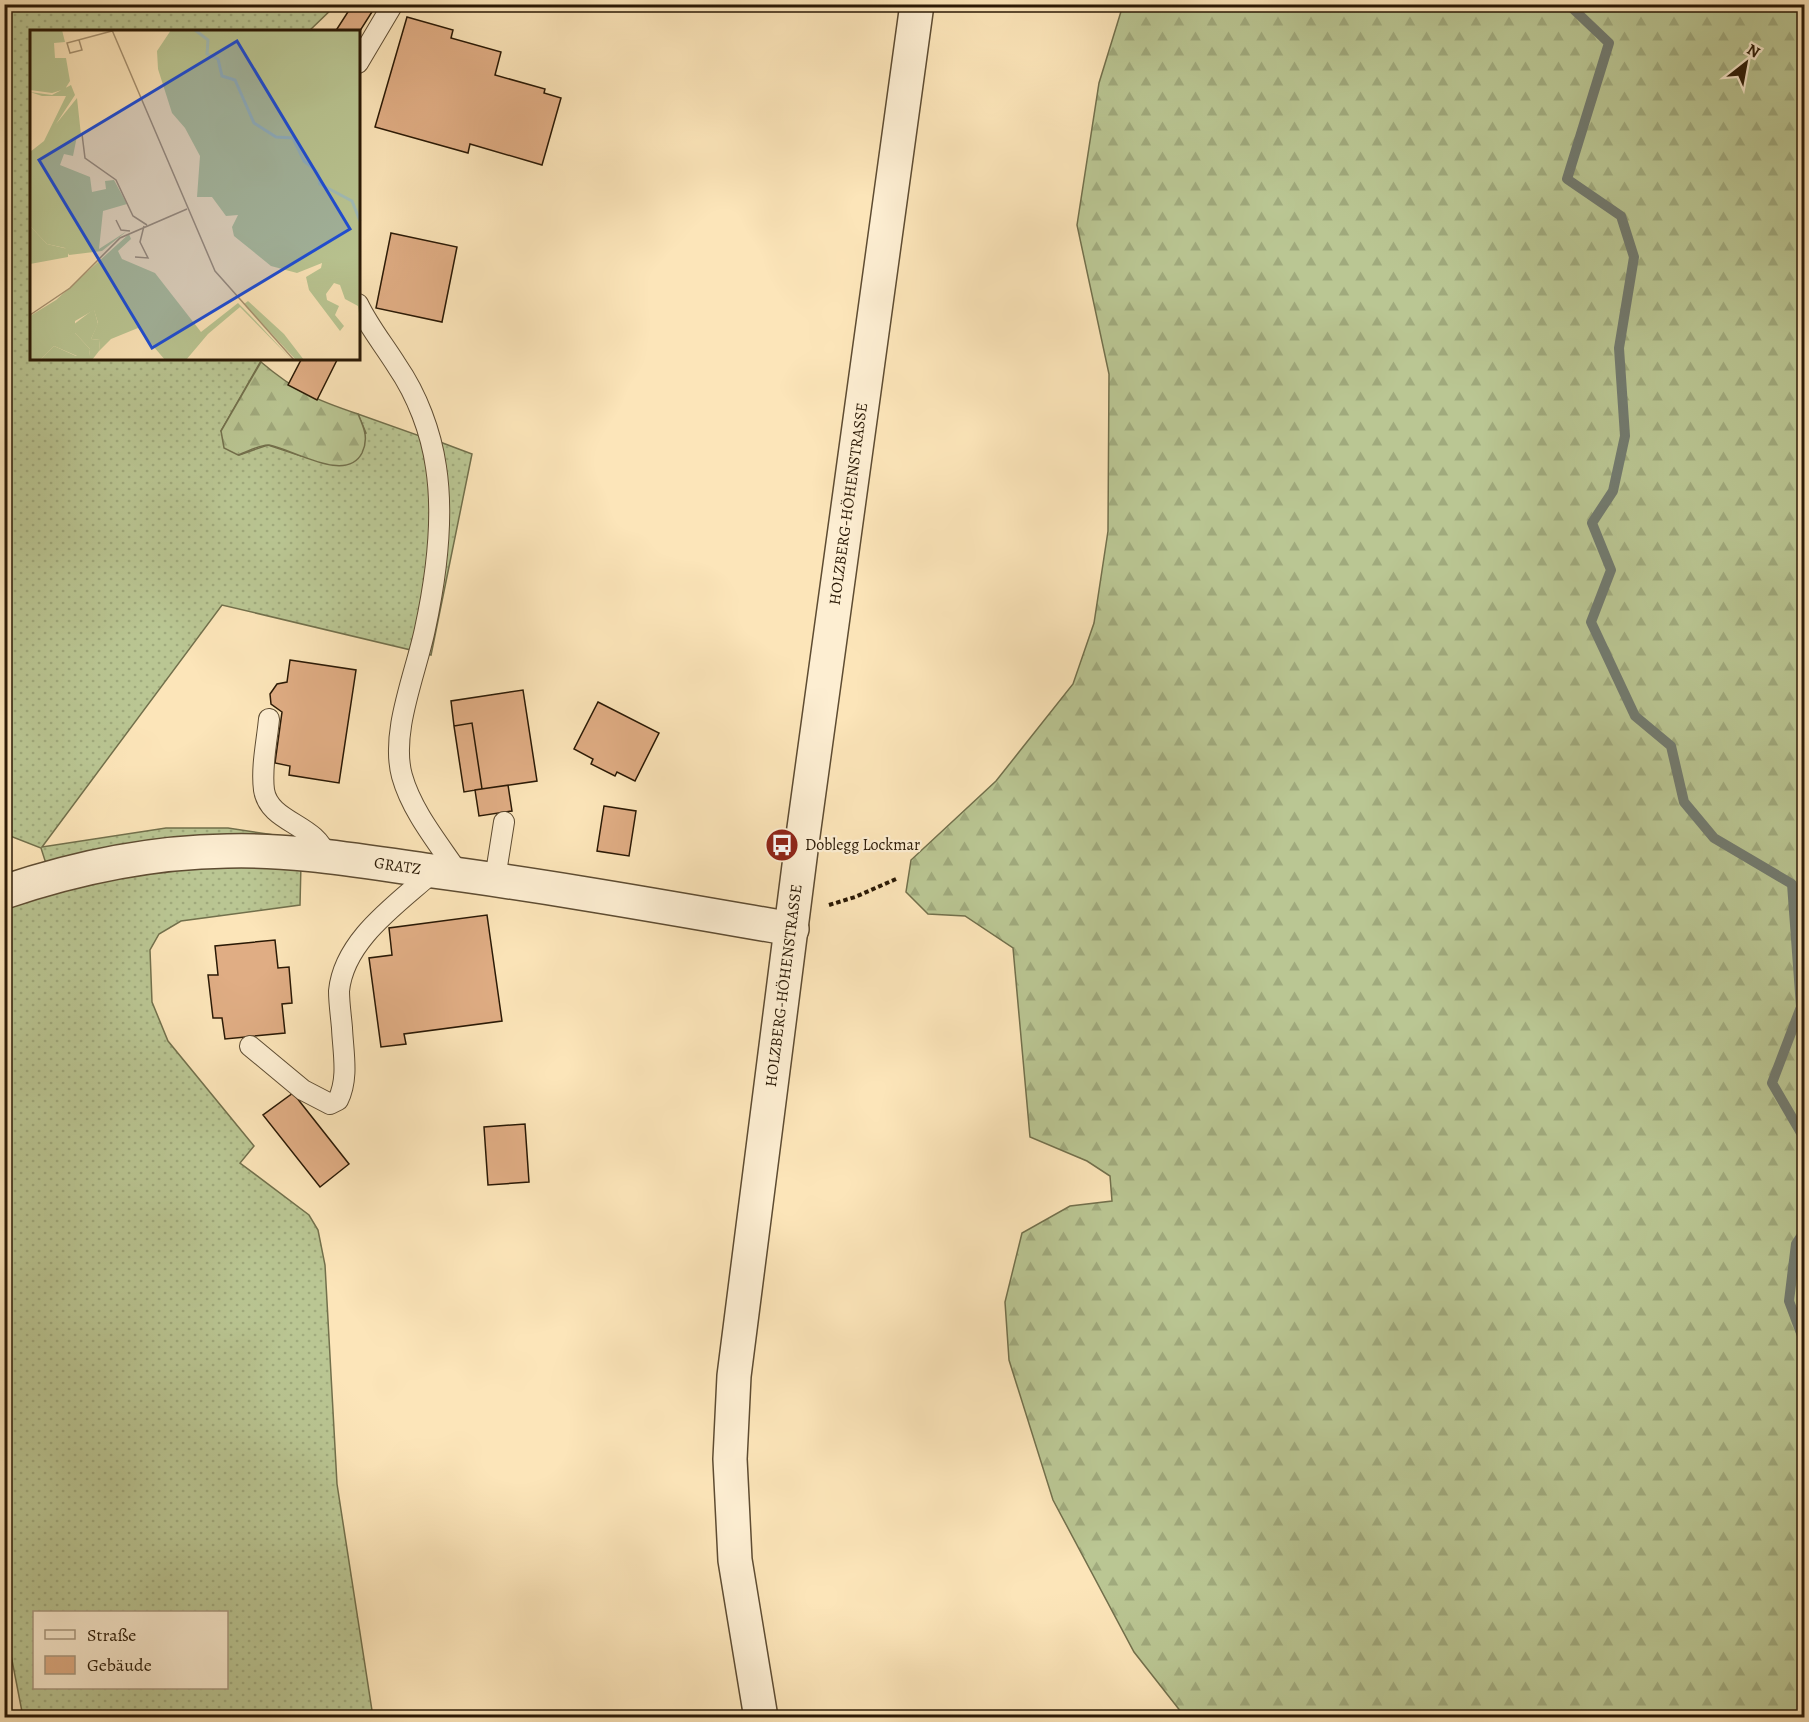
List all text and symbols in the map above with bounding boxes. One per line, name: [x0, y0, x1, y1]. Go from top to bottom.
inset map: [30, 30, 360, 360]
north arrow: [1716, 33, 1776, 93]
text: N: [1743, 39, 1764, 64]
street label: HOLZBERG-HÖHENSTRASSE: [824, 401, 873, 607]
bus stop icon: Doblegg Lockmar: [764, 827, 800, 863]
place label: Doblegg Lockmar: [805, 834, 920, 856]
street label: GRATZ: [373, 852, 422, 880]
street label: HOLZBERG-HÖHENSTRASSE: [760, 883, 808, 1088]
legend: [33, 1611, 228, 1689]
text: Straße: [87, 1623, 136, 1647]
text: Gebäude: [87, 1653, 152, 1677]

